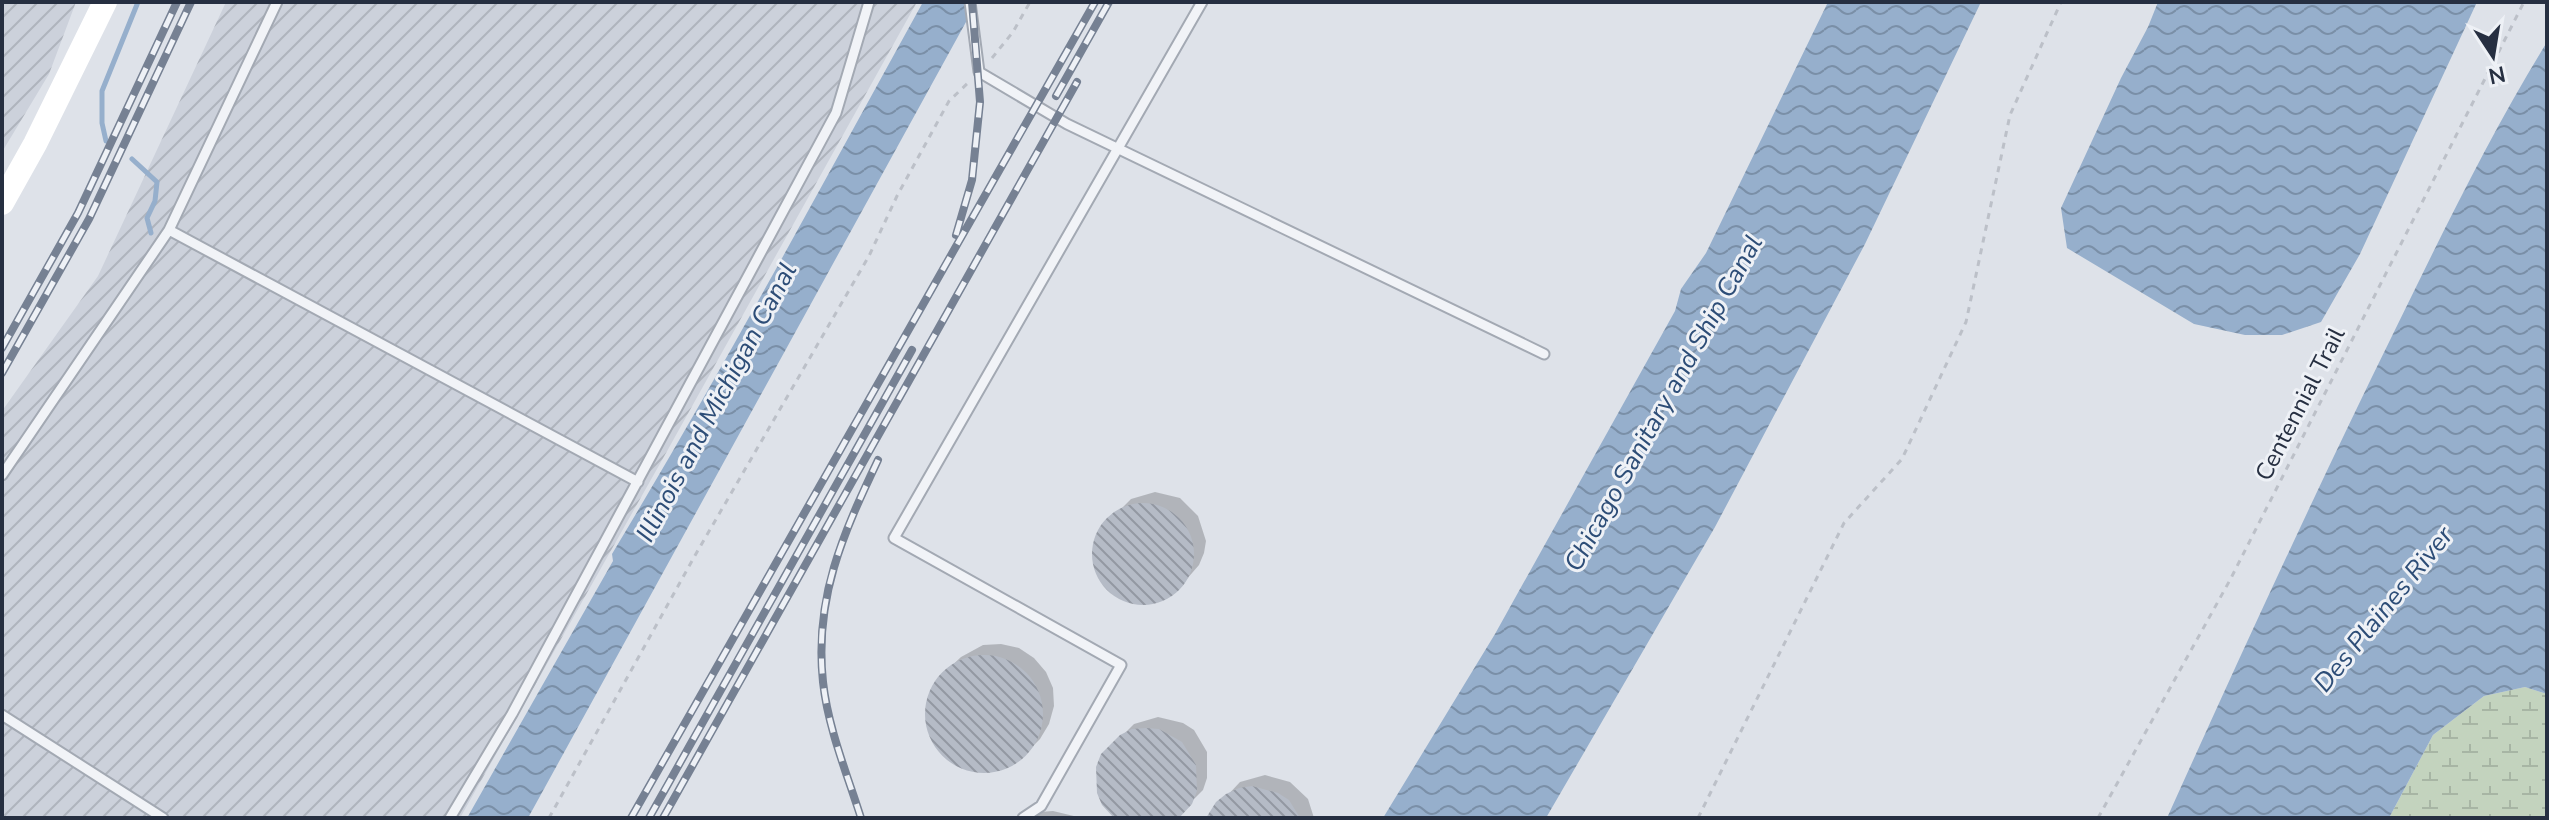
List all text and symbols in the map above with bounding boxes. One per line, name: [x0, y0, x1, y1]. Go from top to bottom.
north arrow: [2453, 16, 2533, 96]
text: N: [2486, 58, 2508, 91]
water label: Chicago Sanitary and Ship Canal: [1556, 229, 1771, 578]
water label: Illinois and Michigan Canal: [628, 256, 805, 548]
street label: Centennial Trail: [2248, 322, 2352, 486]
water label: Des Plaines River: [2306, 519, 2462, 700]

